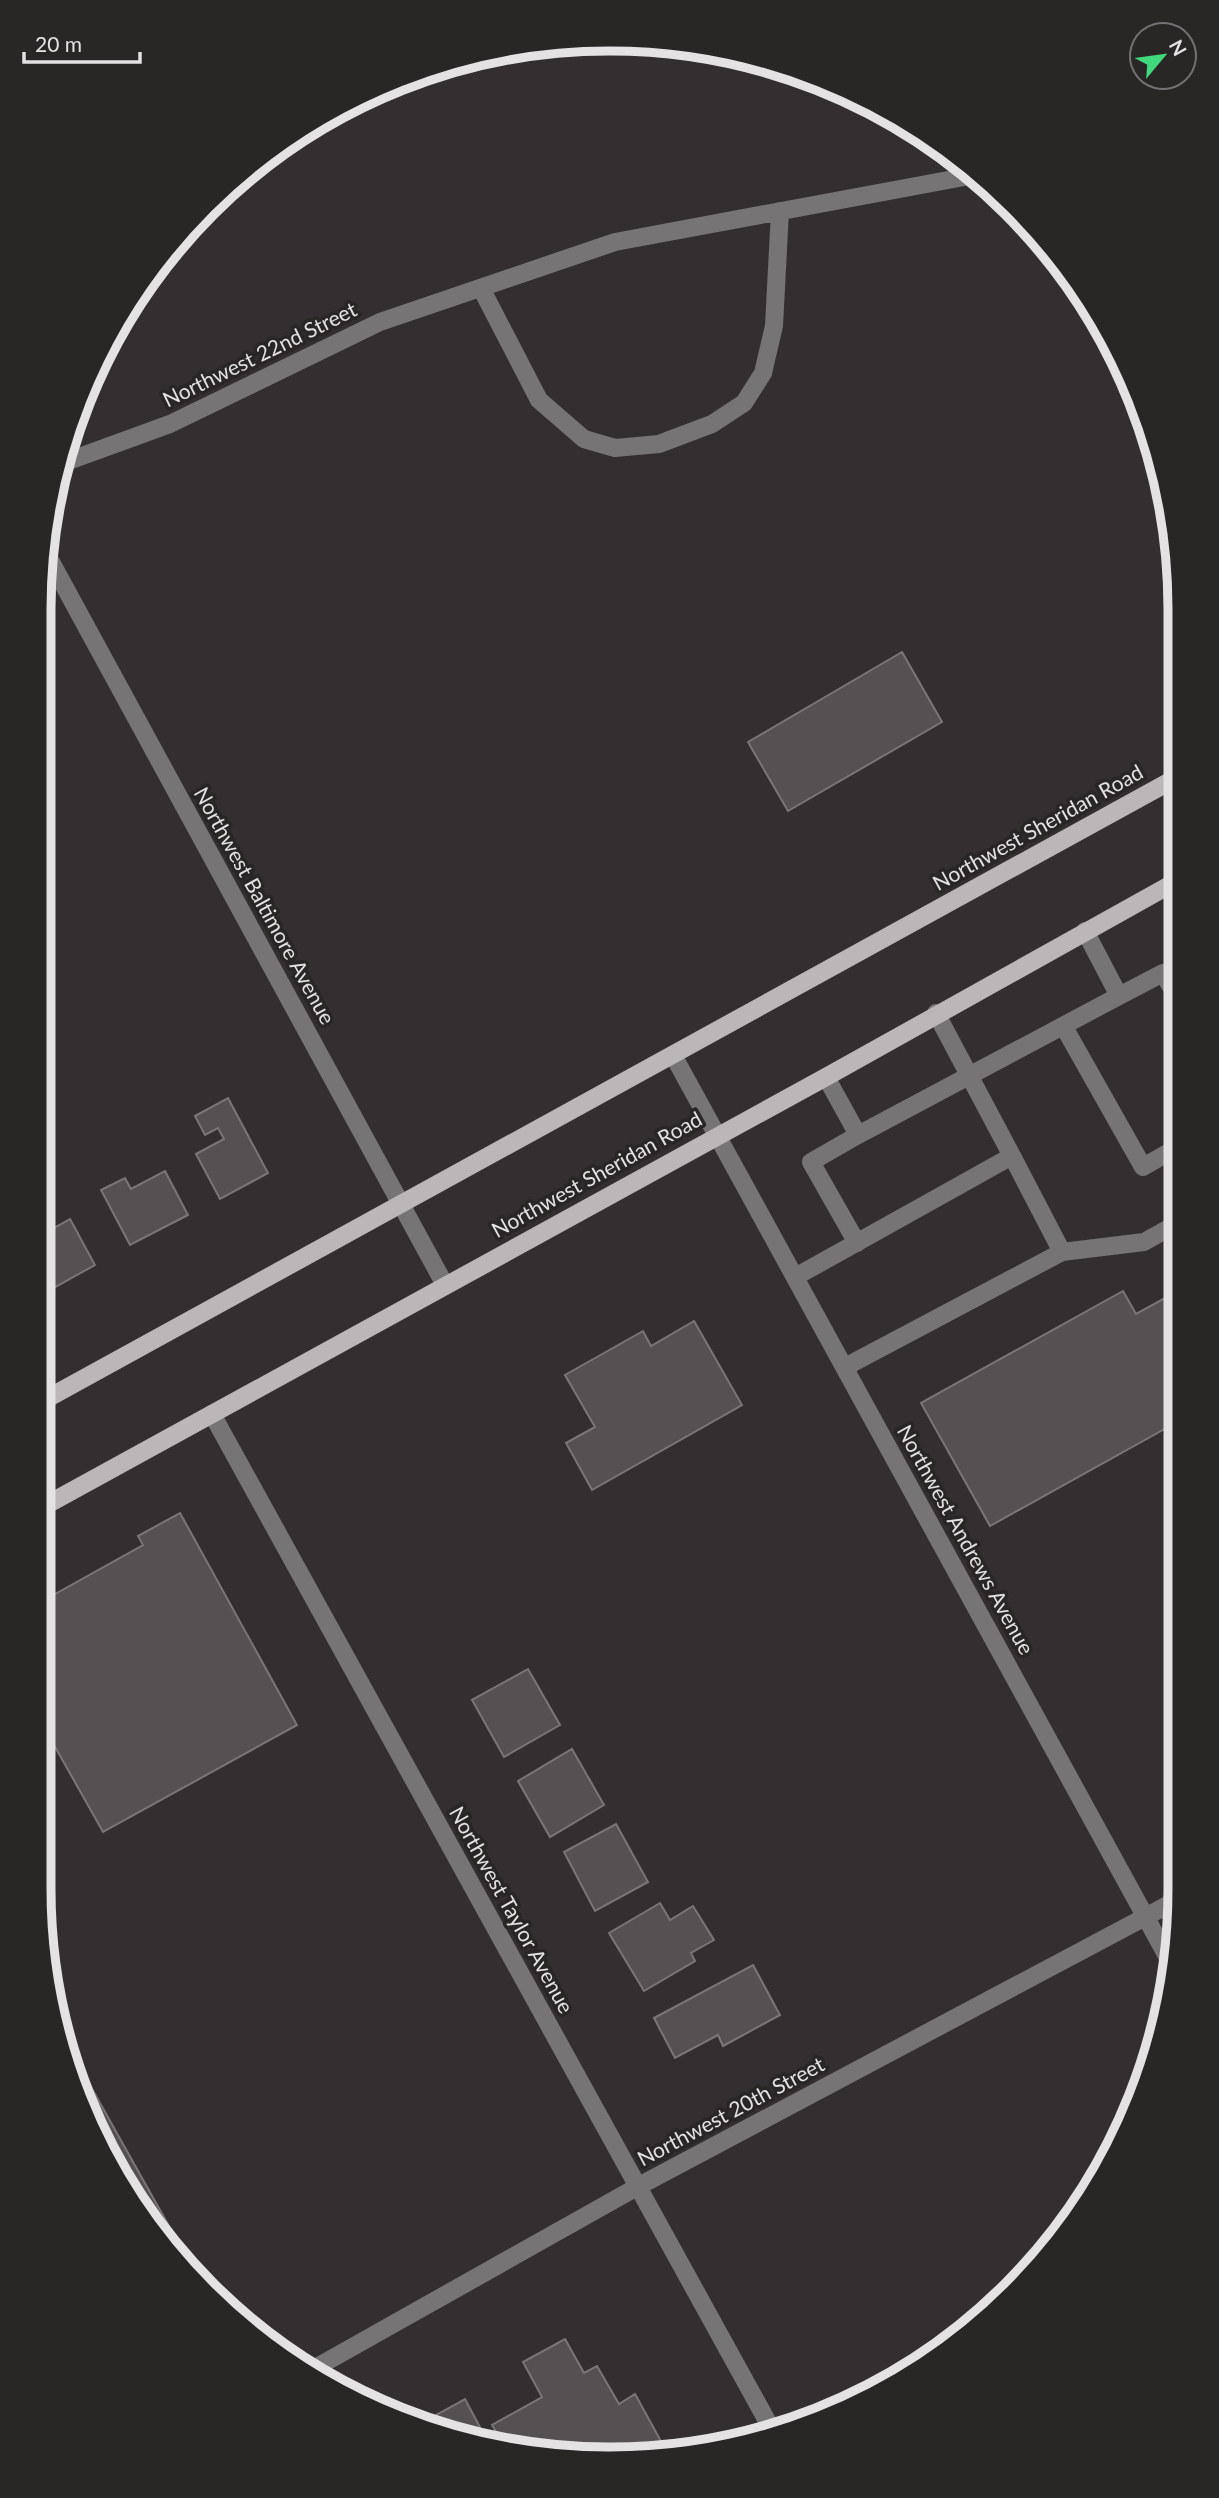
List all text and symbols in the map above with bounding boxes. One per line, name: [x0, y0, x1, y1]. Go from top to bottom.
scale bar: [24, 21, 140, 65]
north arrow: [1128, 21, 1198, 91]
text: 20 m: [35, 31, 82, 56]
text: N: [1165, 36, 1192, 59]
street label: Northwest 22nd Street: [158, 296, 361, 411]
street label: Northwest Sheridan Road: [928, 758, 1147, 895]
street label: Northwest Baltimore Avenue: [190, 782, 341, 1028]
street label: Northwest Sheridan Road: [487, 1105, 706, 1242]
street label: Northwest Andrews Avenue: [893, 1420, 1040, 1658]
street label: Northwest Taylor Avenue: [445, 1802, 580, 2017]
street label: Northwest 20th Street: [633, 2051, 828, 2171]

